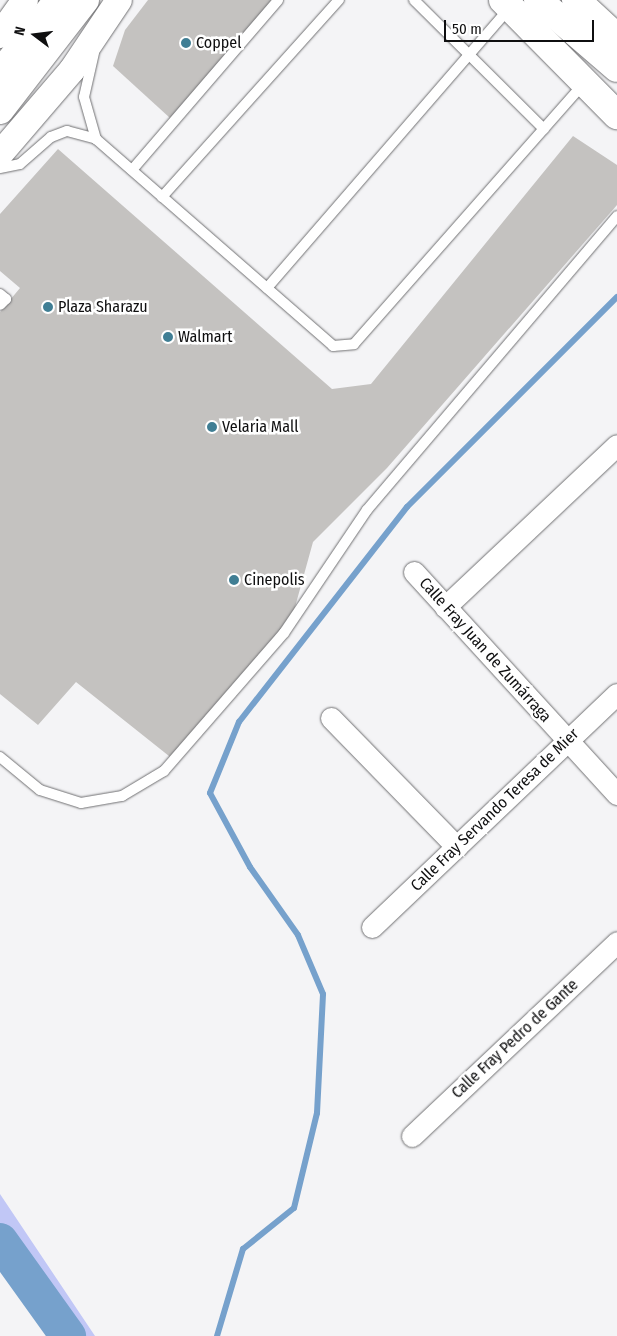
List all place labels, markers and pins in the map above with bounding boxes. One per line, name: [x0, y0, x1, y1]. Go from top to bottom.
place label: Coppel: [196, 33, 241, 53]
marker: Coppel: [180, 37, 192, 49]
place label: Plaza Sharazu: [58, 297, 148, 317]
marker: Plaza Sharazu: [42, 301, 54, 313]
place label: Walmart: [178, 327, 232, 347]
marker: Walmart: [162, 331, 174, 343]
place label: Velaria Mall: [222, 417, 298, 437]
marker: Velaria Mall: [206, 421, 218, 433]
place label: Cinepolis: [244, 570, 305, 590]
marker: Cinepolis: [228, 574, 240, 586]

